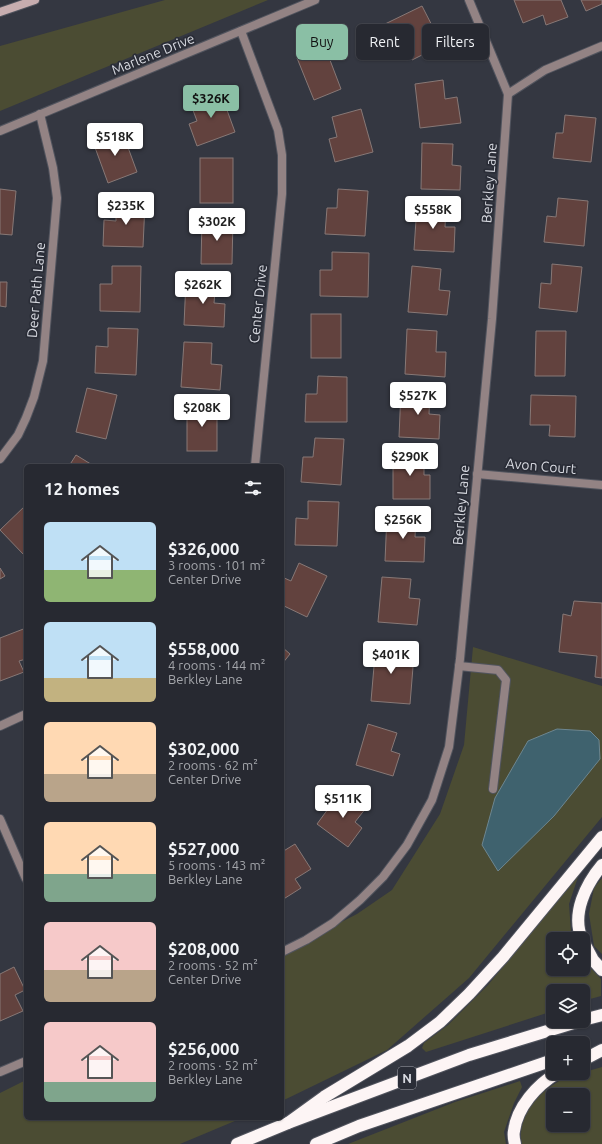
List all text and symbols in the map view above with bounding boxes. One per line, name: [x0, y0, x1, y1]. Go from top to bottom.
chip: Buy: [296, 24, 348, 60]
chip: Rent: [356, 24, 414, 60]
chip: Filters: [422, 24, 489, 60]
street label: Marlene Drive: [109, 30, 197, 78]
pin: $326K: [183, 85, 239, 119]
text: $326K: [192, 91, 230, 105]
pin: $518K: [87, 123, 143, 157]
text: $518K: [96, 129, 134, 143]
street label: Berkley Lane: [478, 142, 500, 224]
pin: $235K: [98, 192, 154, 226]
pin: $558K: [405, 196, 461, 230]
text: $235K: [107, 198, 145, 212]
text: $558K: [414, 202, 452, 216]
pin: $302K: [189, 208, 245, 242]
text: $302K: [198, 214, 236, 228]
street label: Deer Path Lane: [24, 241, 48, 339]
street label: Center Drive: [246, 264, 270, 344]
pin: $262K: [175, 271, 231, 305]
text: $262K: [184, 277, 222, 291]
pin: $527K: [390, 382, 446, 416]
text: $527K: [399, 388, 437, 402]
pin: $208K: [174, 394, 230, 428]
text: $208K: [183, 400, 221, 414]
pin: $290K: [382, 443, 438, 477]
text: $290K: [391, 449, 429, 463]
street label: Avon Court: [505, 455, 577, 477]
street label: Berkley Lane: [450, 464, 472, 546]
icon: filters: [242, 477, 264, 499]
text: 12 homes: [44, 479, 120, 498]
pin: $256K: [375, 506, 431, 540]
text: $256K: [384, 512, 422, 526]
icon: home: [76, 538, 124, 586]
text: $326,000: [168, 539, 239, 558]
text: 3 rooms · 101 m²: [168, 558, 265, 572]
text: Center Drive: [168, 572, 241, 586]
icon: home: [76, 638, 124, 686]
text: $558,000: [168, 639, 239, 658]
pin: $401K: [363, 641, 419, 675]
text: $401K: [372, 647, 410, 661]
text: 4 rooms · 144 m²: [168, 658, 265, 672]
text: Berkley Lane: [168, 672, 243, 686]
icon: home: [76, 738, 124, 786]
text: $302,000: [168, 739, 239, 758]
text: 2 rooms · 62 m²: [168, 758, 258, 772]
text: Center Drive: [168, 772, 241, 786]
pin: $511K: [315, 785, 371, 819]
text: $511K: [324, 791, 362, 805]
icon: home: [76, 838, 124, 886]
text: $527,000: [168, 839, 239, 858]
text: 5 rooms · 143 m²: [168, 858, 265, 872]
text: Berkley Lane: [168, 872, 243, 886]
map controls: [546, 932, 590, 1132]
button: locate: [546, 932, 590, 976]
icon: home: [76, 938, 124, 986]
text: $208,000: [168, 939, 239, 958]
text: 2 rooms · 52 m²: [168, 958, 258, 972]
text: Center Drive: [168, 972, 241, 986]
button: layers: [546, 984, 590, 1028]
button: +: [546, 1036, 590, 1080]
icon: home: [76, 1038, 124, 1086]
text: $256,000: [168, 1039, 239, 1058]
text: 2 rooms · 52 m²: [168, 1058, 258, 1072]
road number: N: [398, 1067, 416, 1089]
text: Berkley Lane: [168, 1072, 243, 1086]
button: −: [546, 1088, 590, 1132]

